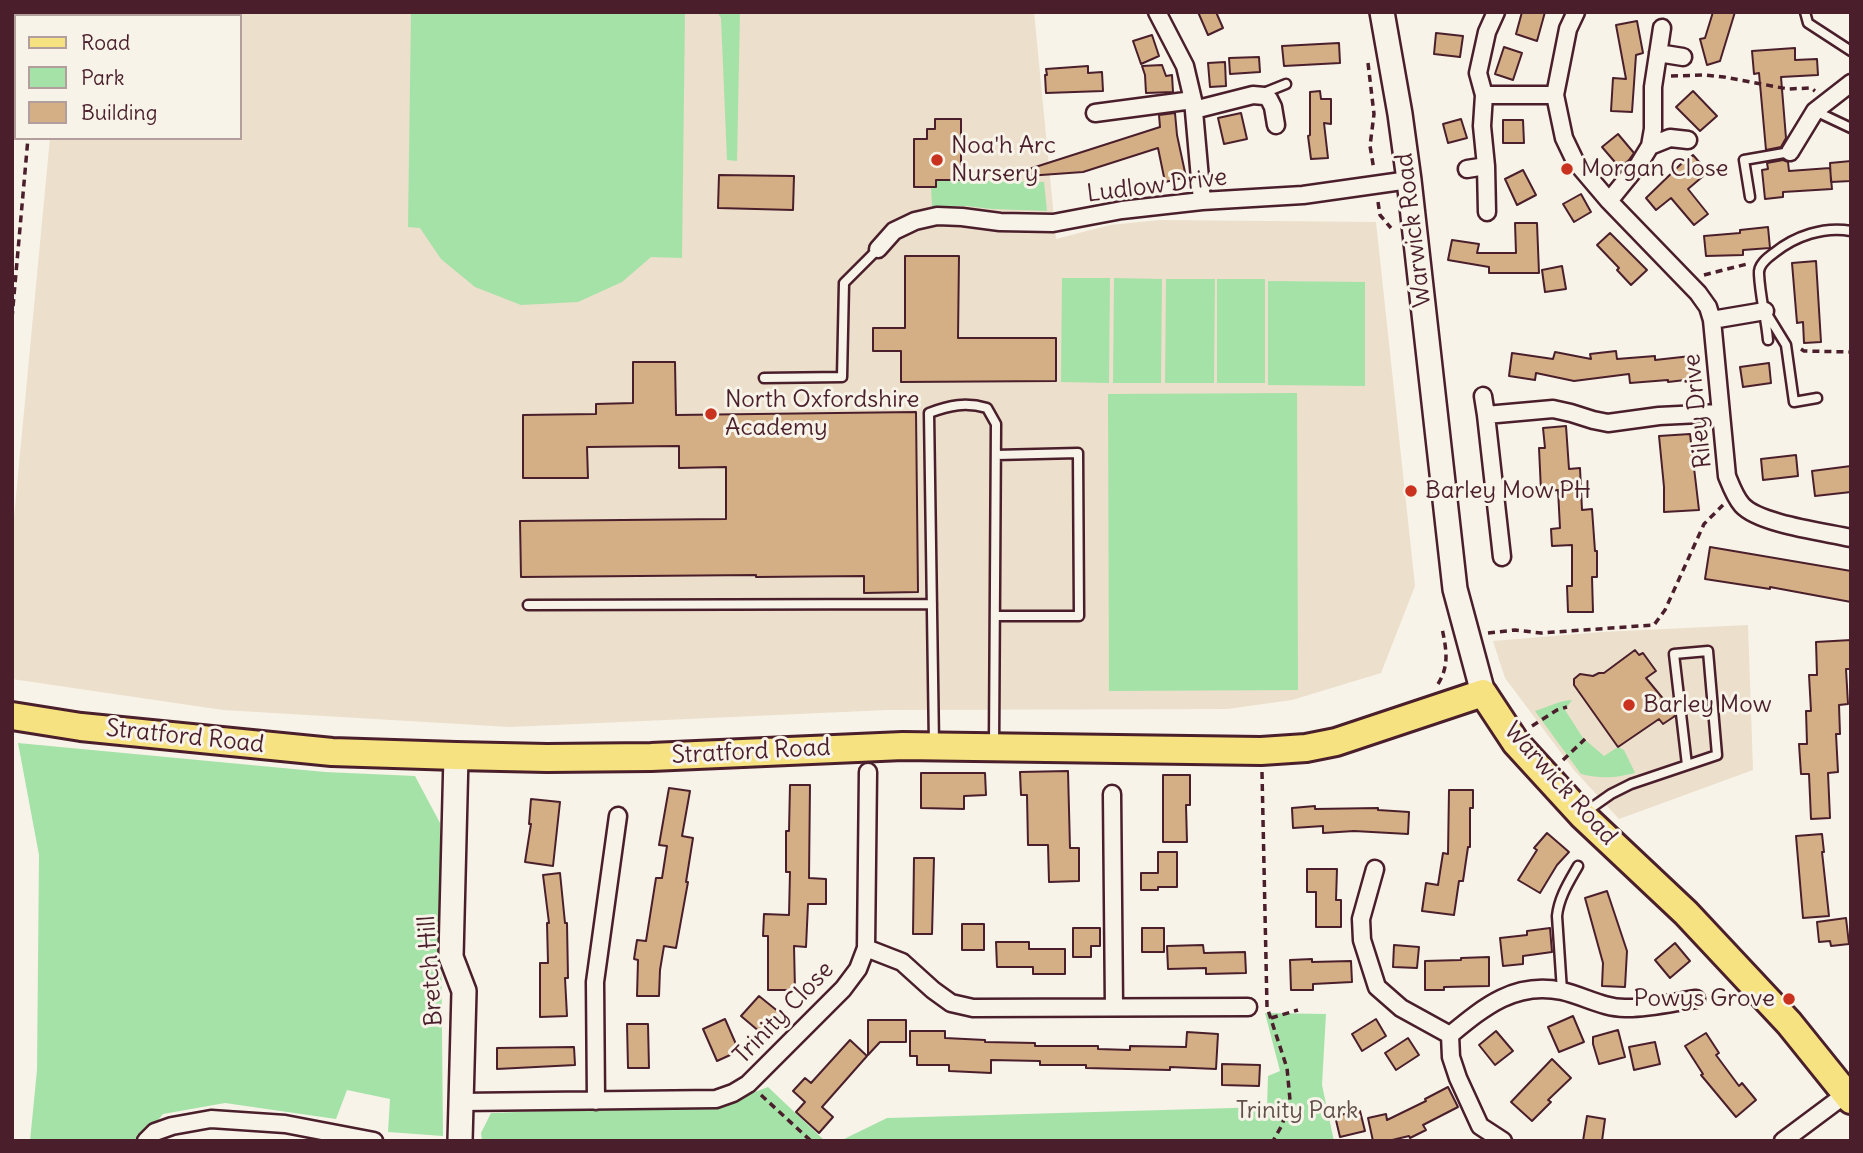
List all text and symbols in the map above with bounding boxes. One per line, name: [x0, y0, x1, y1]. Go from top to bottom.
legend: [14, 14, 242, 140]
text: Road: [81, 29, 130, 56]
text: Park: [81, 64, 124, 91]
text: Building: [81, 99, 157, 126]
place label: Noa'h Arc Nursery: [951, 132, 1056, 188]
street label: Warwick Road: [1390, 151, 1438, 309]
marker: Noa'h Arc Nursery: [929, 152, 945, 168]
place label: Morgan Close: [1581, 155, 1729, 183]
marker: Morgan Close: [1559, 161, 1575, 177]
street label: Ludlow Drive: [1085, 163, 1229, 209]
street label: Riley Drive: [1678, 352, 1718, 470]
place label: North Oxfordshire Academy: [725, 386, 920, 442]
marker: North Oxfordshire Academy: [703, 406, 719, 422]
place label: Barley Mow PH: [1425, 477, 1591, 505]
marker: Barley Mow PH: [1403, 483, 1419, 499]
place label: Barley Mow: [1643, 691, 1771, 719]
marker: Barley Mow: [1621, 697, 1637, 713]
street label: Stratford Road: [104, 714, 266, 760]
street label: Warwick Road: [1497, 717, 1623, 851]
street label: Stratford Road: [671, 733, 831, 771]
street label: Bretch Hill: [413, 915, 449, 1027]
street label: Trinity Close: [728, 956, 840, 1070]
place label: Powys Grove: [1633, 985, 1775, 1013]
marker: Powys Grove: [1781, 991, 1797, 1007]
park label: Trinity Park: [1236, 1097, 1358, 1125]

